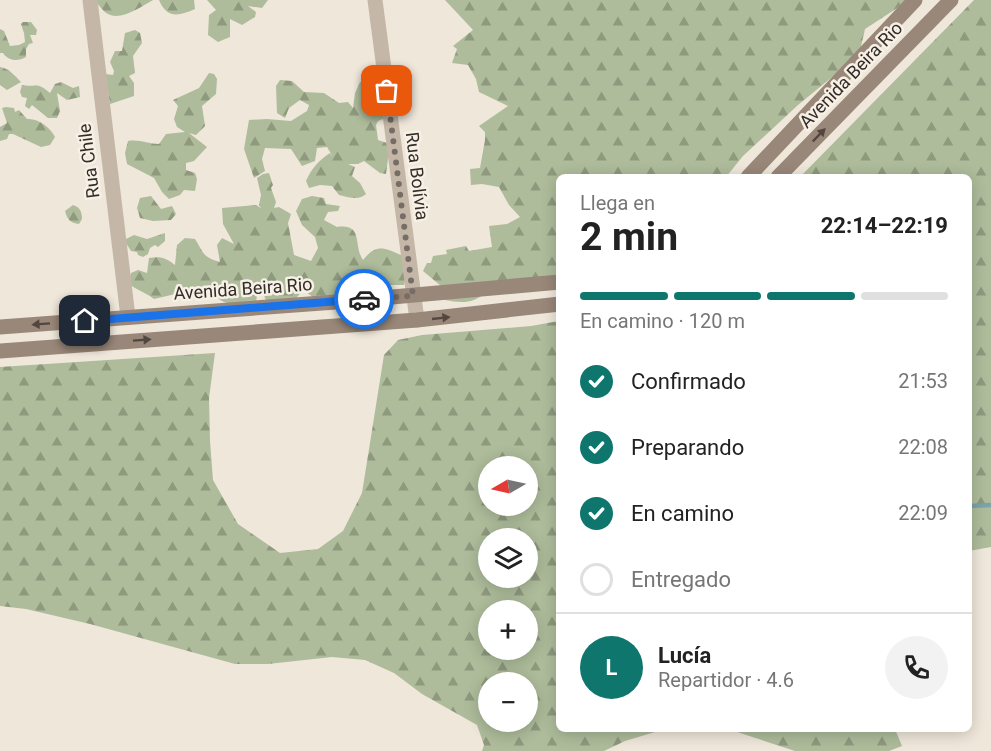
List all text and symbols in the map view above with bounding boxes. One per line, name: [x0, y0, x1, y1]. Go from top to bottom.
street label: Avenida Beira Rio: [795, 17, 906, 132]
pin: [361, 65, 412, 116]
icon: bag: [370, 74, 403, 107]
street label: Rua Chile: [73, 122, 104, 200]
one-way arrow: [811, 129, 825, 143]
street label: Rua Bolívia: [402, 131, 433, 221]
text: Llega en: [580, 191, 655, 215]
text: 22:14–22:19: [821, 213, 948, 238]
text: 2 min: [580, 214, 678, 260]
courier: [334, 269, 394, 329]
street label: Avenida Beira Rio: [173, 273, 313, 304]
icon: car: [348, 283, 381, 316]
pin: [59, 295, 110, 346]
icon: home: [68, 304, 101, 337]
text: En camino · 120 m: [580, 309, 745, 333]
one-way arrow: [432, 313, 451, 323]
one-way arrow: [31, 319, 50, 329]
one-way arrow: [133, 335, 152, 345]
icon: check: [580, 365, 613, 398]
text: Confirmado: [631, 369, 746, 394]
text: 21:53: [898, 369, 948, 393]
icon: check: [580, 431, 613, 464]
text: Preparando: [631, 435, 744, 460]
text: 22:08: [898, 435, 948, 459]
north arrow: [478, 456, 538, 516]
map controls: [478, 456, 538, 732]
icon: check: [580, 497, 613, 530]
text: En camino: [631, 501, 734, 526]
text: 22:09: [898, 501, 948, 525]
button: layers: [478, 528, 538, 588]
text: Entregado: [631, 567, 731, 592]
button: +: [478, 600, 538, 660]
button: phone: [885, 636, 948, 699]
text: Lucía: [658, 643, 711, 668]
text: L: [606, 655, 617, 680]
text: Repartidor · 4.6: [658, 668, 794, 692]
button: −: [478, 672, 538, 732]

